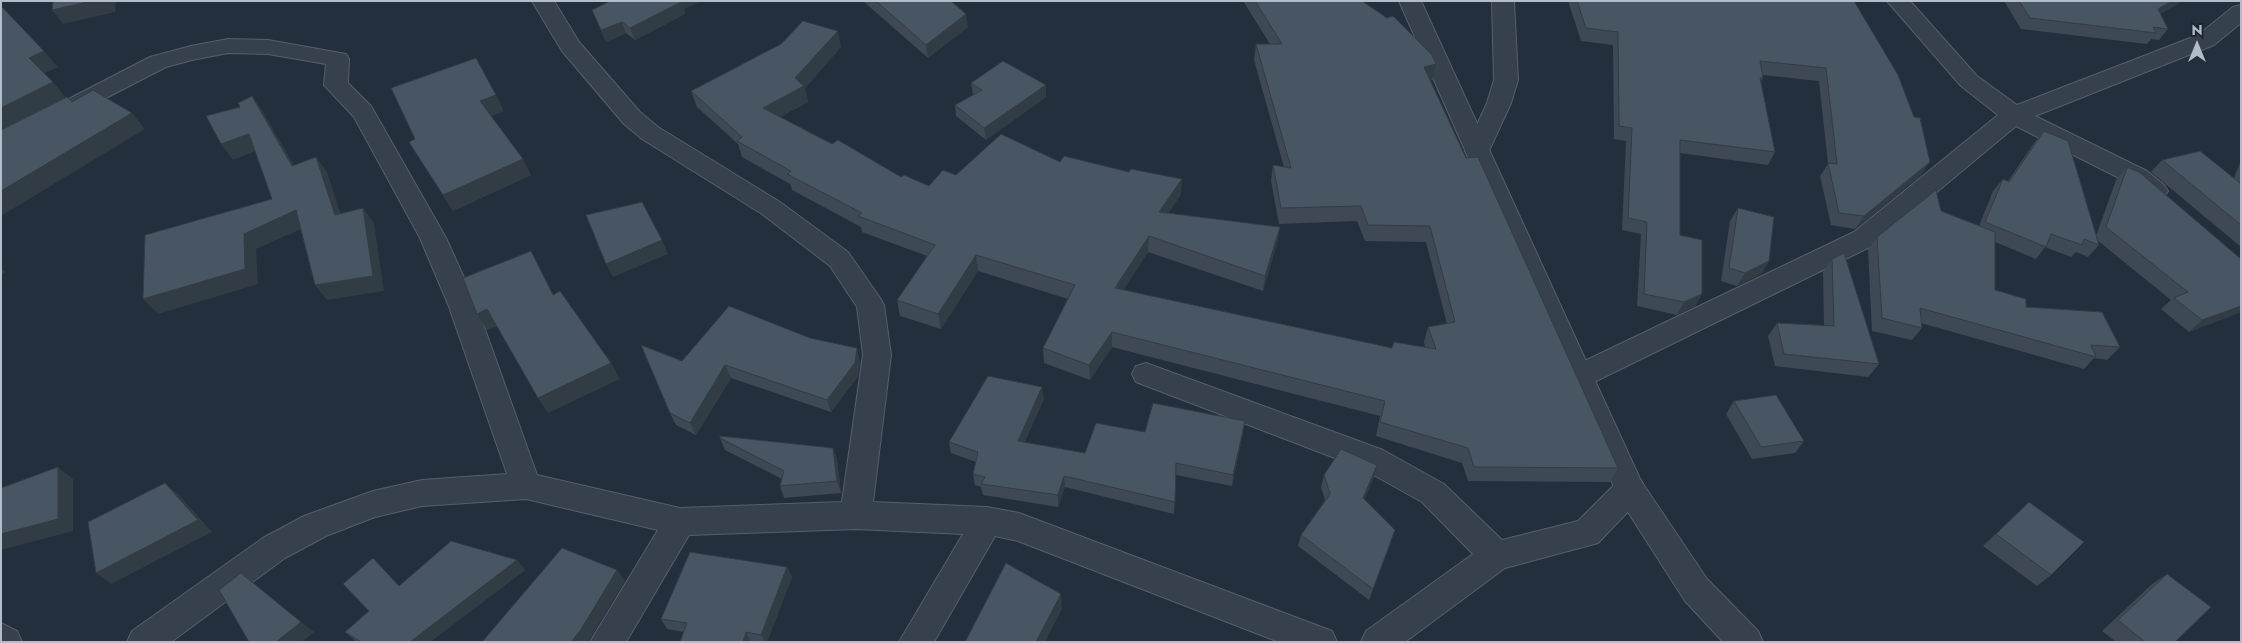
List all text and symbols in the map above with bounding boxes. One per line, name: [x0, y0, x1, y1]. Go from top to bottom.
north arrow: [2172, 20, 2222, 70]
text: N: [2191, 20, 2203, 40]

